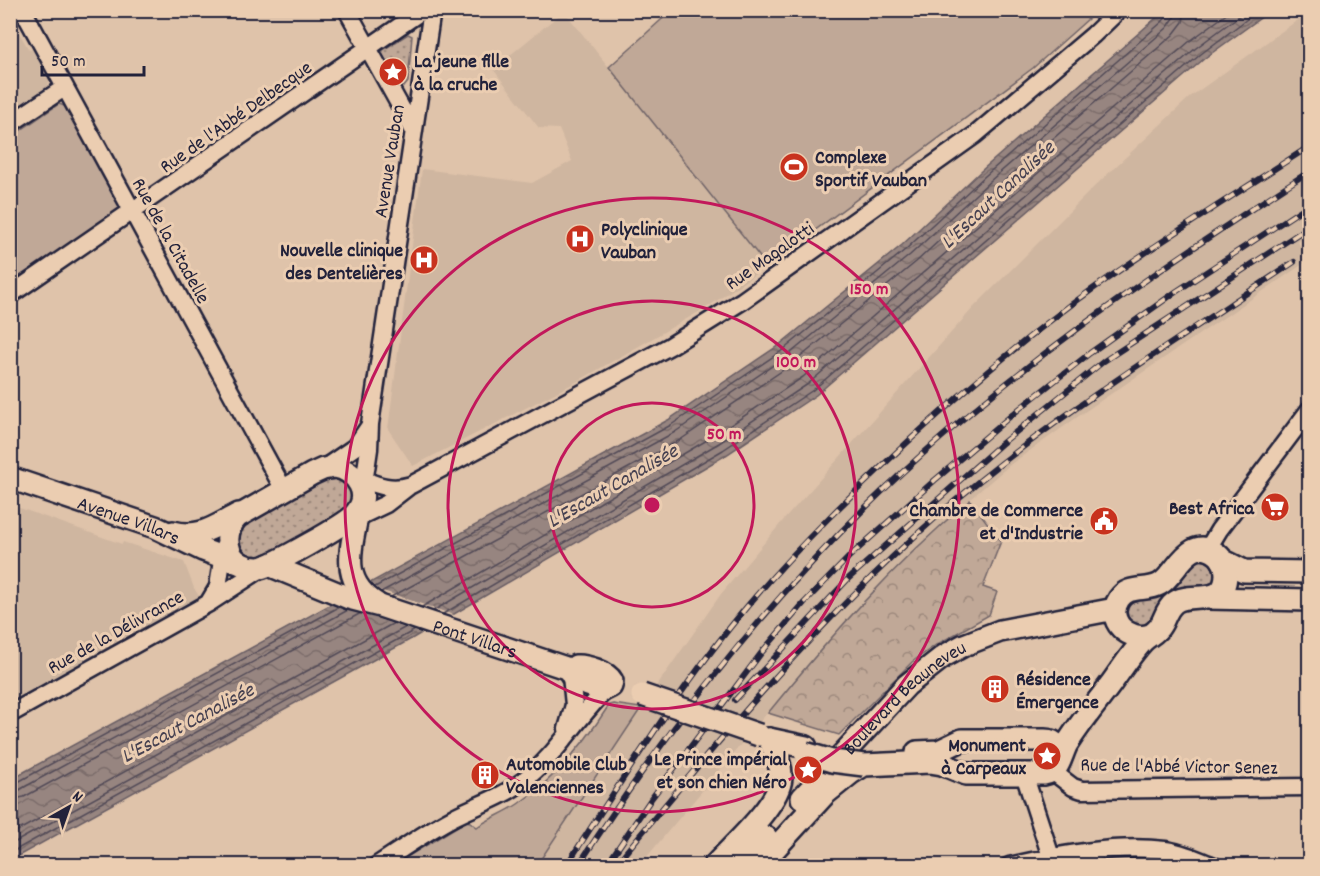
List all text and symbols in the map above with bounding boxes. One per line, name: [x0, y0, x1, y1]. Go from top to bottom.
scale bar: [42, 39, 144, 77]
place label: La jeune fille à la cruche: [414, 49, 509, 100]
text: 50 m: [51, 50, 86, 75]
street label: Rue de l'Abbé Delbecque: [155, 55, 319, 182]
place icon: La jeune fille à la cruche: [377, 56, 409, 88]
street label: Avenue Vauban: [368, 103, 414, 220]
water label: L'Escaut Canalisée: [935, 134, 1064, 257]
place label: Complexe Sportif Vauban: [815, 145, 927, 196]
sports icon: Complexe Sportif Vauban: [778, 151, 810, 183]
street label: Rue de la Citadelle: [123, 173, 216, 310]
street label: Rue Magalotti: [720, 216, 821, 298]
place label: Polyclinique Vauban: [601, 217, 688, 268]
hospital icon: Polyclinique Vauban: [564, 223, 596, 255]
place label: Nouvelle clinique des Dentelières: [280, 238, 403, 289]
hospital icon: Nouvelle clinique des Dentelières: [408, 244, 440, 276]
text: 150 m: [850, 278, 888, 303]
text: 100 m: [776, 351, 816, 376]
text: 50 m: [707, 423, 741, 448]
water label: L'Escaut Canalisée: [542, 437, 686, 537]
street label: Avenue Villars: [73, 491, 184, 554]
supermarket icon: Best Africa: [1259, 491, 1291, 523]
centre of rings: [642, 495, 662, 515]
place label: Best Africa: [1169, 496, 1255, 524]
place label: Chambre de Commerce et d'Industrie: [909, 498, 1083, 549]
public building icon: Chambre de Commerce et d'Industrie: [1088, 505, 1120, 537]
street label: Rue de la Délivrance: [43, 584, 190, 683]
street label: Pont Villars: [429, 614, 520, 668]
street label: Boulevard Beauneveu: [838, 635, 972, 763]
place label: Résidence Émergence: [1016, 667, 1099, 718]
building icon: Résidence Émergence: [979, 673, 1011, 705]
water label: L'Escaut Canalisée: [117, 676, 262, 772]
place label: Monument à Carpeaux: [941, 733, 1027, 784]
place icon: Monument à Carpeaux: [1031, 740, 1063, 772]
place label: Le Prince impérial et son chien Néro: [654, 747, 787, 798]
place label: Automobile Club Valenciennes: [506, 752, 627, 803]
street label: Rue de l'Abbé Victor Senez: [1080, 752, 1278, 784]
place icon: Le Prince impérial et son chien Néro: [792, 754, 824, 786]
building icon: Automobile Club Valenciennes: [469, 759, 501, 791]
north arrow: [39, 777, 99, 837]
text: N: [67, 786, 88, 809]

